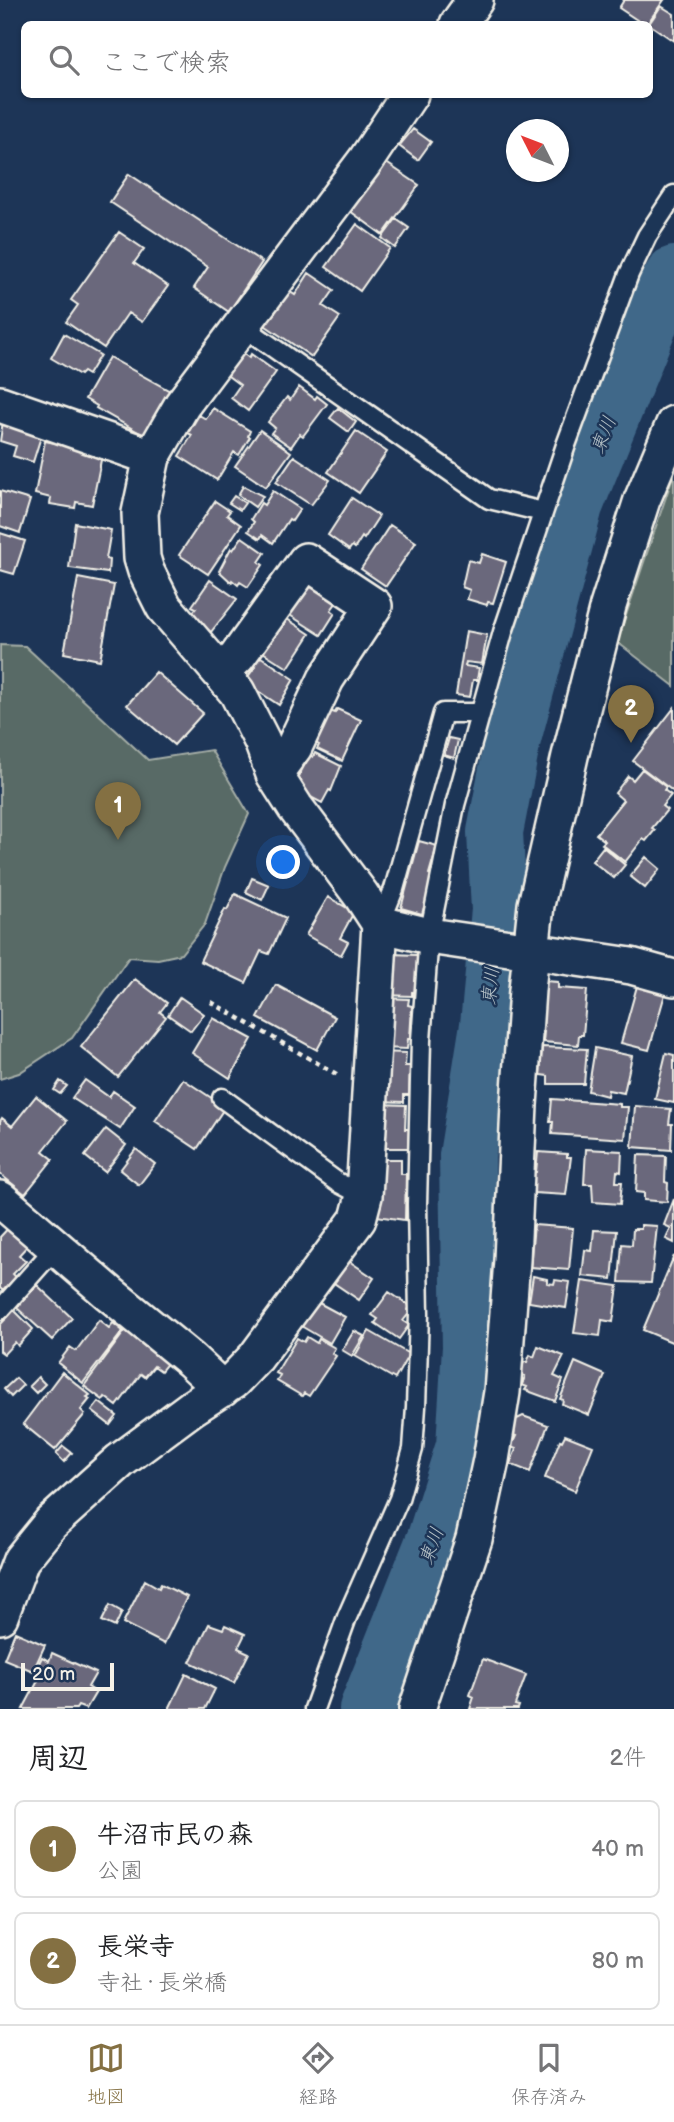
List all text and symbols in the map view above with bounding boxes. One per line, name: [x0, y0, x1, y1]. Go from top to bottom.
search box: [21, 21, 653, 98]
icon: search: [45, 41, 83, 79]
text: ここで検索: [101, 48, 231, 79]
north arrow: [506, 119, 569, 182]
water label: 東川: [586, 413, 622, 457]
pin: 2: [608, 685, 654, 743]
pin: 1: [95, 782, 141, 840]
your location: [266, 845, 300, 879]
water label: 東川: [478, 966, 504, 1006]
water label: 東川: [415, 1524, 449, 1568]
scale bar: [21, 1660, 114, 1692]
text: 20 m: [32, 1663, 75, 1686]
text: 周辺: [28, 1741, 88, 1777]
text: 2件: [609, 1744, 646, 1772]
text: 牛沼市民の森: [97, 1820, 253, 1851]
text: 1: [48, 1835, 58, 1863]
text: 40 m: [591, 1835, 644, 1863]
text: 公園: [97, 1857, 143, 1885]
text: 長栄寺: [97, 1932, 175, 1963]
text: 2: [46, 1947, 60, 1975]
text: 80 m: [592, 1947, 644, 1975]
text: 寺社 · 長栄橋: [97, 1969, 227, 1997]
tab: 地図: [87, 2039, 125, 2109]
tab: 経路: [299, 2039, 337, 2109]
tab: 保存済み: [511, 2039, 587, 2109]

